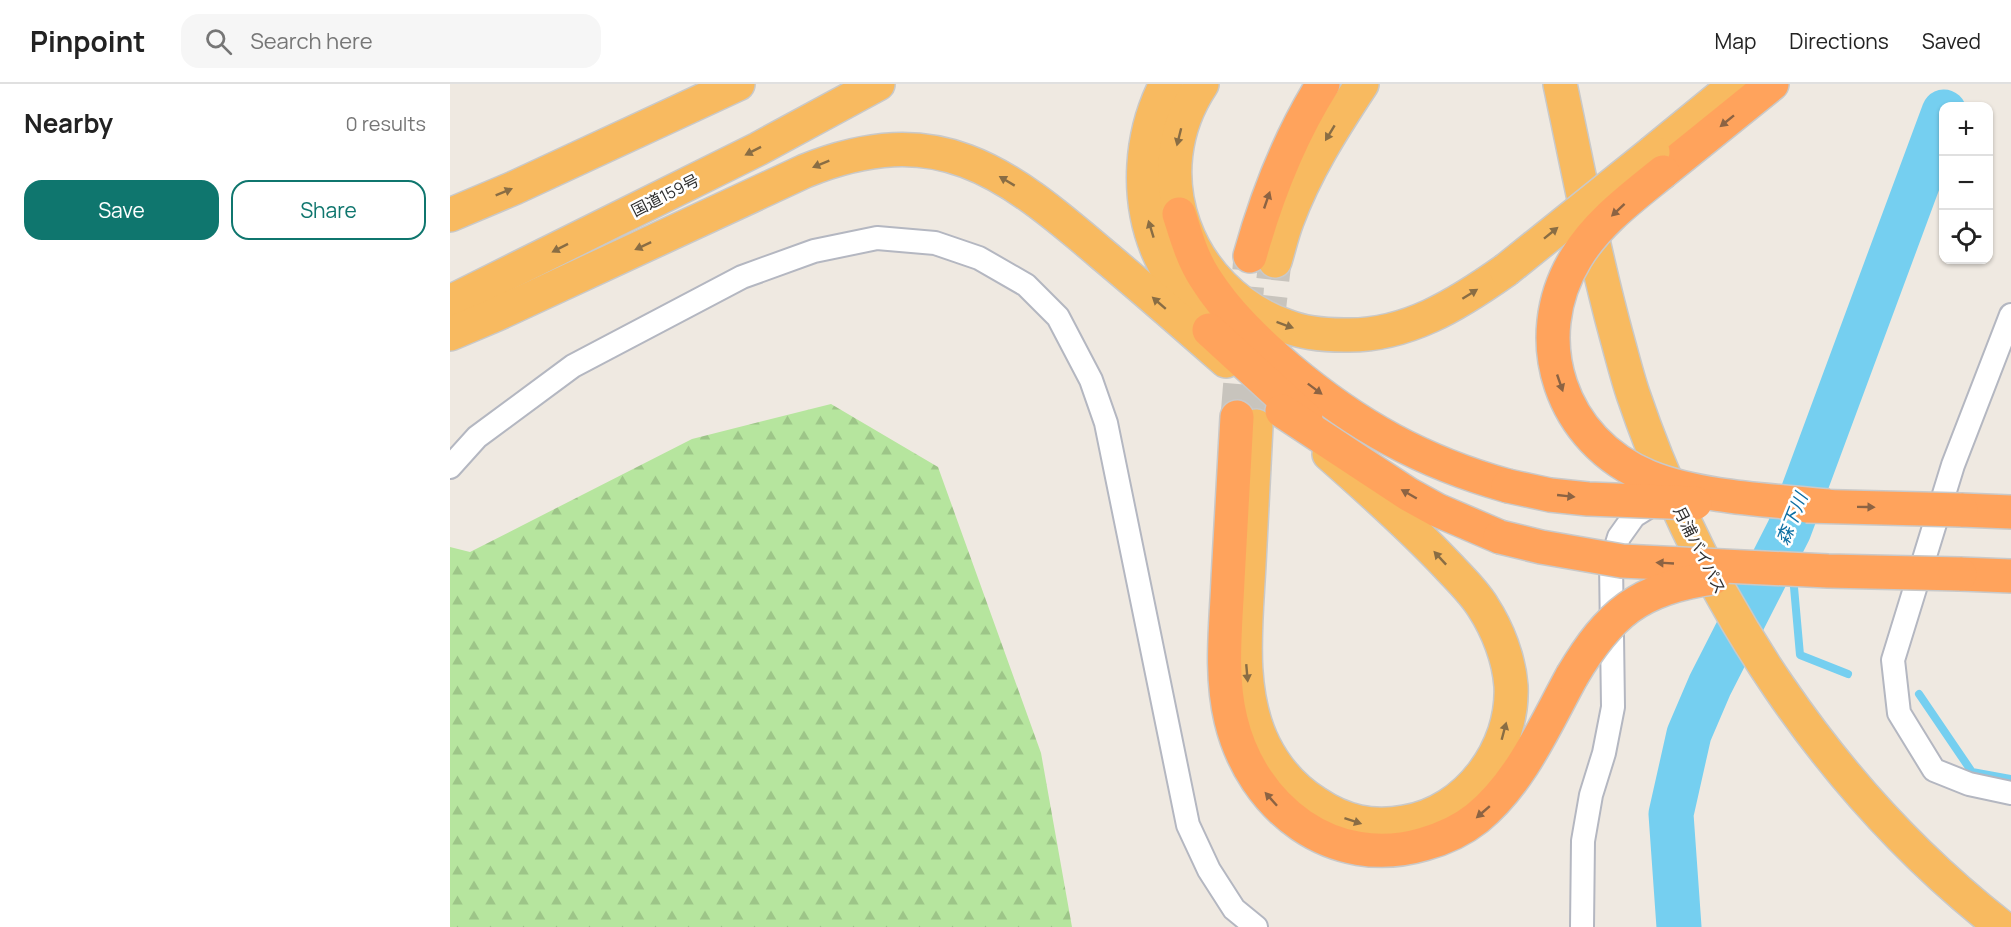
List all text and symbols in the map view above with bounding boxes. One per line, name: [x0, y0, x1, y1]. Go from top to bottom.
search box: [181, 14, 601, 68]
text: Pinpoint: [30, 22, 145, 60]
icon: search: [202, 25, 235, 58]
text: Search here: [250, 26, 373, 56]
text: Map: [1715, 27, 1756, 55]
text: Directions: [1789, 27, 1889, 55]
text: Saved: [1922, 27, 1981, 55]
map controls: [1939, 102, 1993, 264]
button: +: [1939, 102, 1993, 156]
text: Nearby: [24, 105, 113, 141]
text: 0 results: [346, 110, 426, 137]
one-way arrow: [1719, 114, 1734, 126]
one-way arrow: [1325, 125, 1336, 141]
one-way arrow: [1173, 128, 1183, 147]
one-way arrow: [744, 146, 761, 156]
button: −: [1939, 156, 1993, 210]
one-way arrow: [811, 160, 829, 170]
street label: 国道159号: [627, 169, 703, 221]
one-way arrow: [999, 175, 1015, 186]
button: Save: [24, 180, 219, 240]
button: Share: [231, 180, 426, 240]
one-way arrow: [495, 187, 513, 196]
one-way arrow: [1263, 191, 1273, 209]
one-way arrow: [1611, 203, 1626, 216]
button: locate: [1939, 210, 1993, 264]
one-way arrow: [1146, 220, 1155, 238]
one-way arrow: [1544, 227, 1559, 240]
one-way arrow: [635, 241, 652, 250]
one-way arrow: [551, 243, 568, 253]
one-way arrow: [1462, 289, 1478, 300]
one-way arrow: [1152, 297, 1167, 310]
one-way arrow: [1276, 321, 1294, 331]
one-way arrow: [1556, 375, 1566, 393]
one-way arrow: [1307, 383, 1322, 395]
water label: 森下川: [1770, 487, 1813, 548]
one-way arrow: [1400, 489, 1417, 499]
one-way arrow: [1557, 492, 1576, 501]
street label: 月浦バイパス: [1668, 502, 1732, 598]
one-way arrow: [1856, 503, 1875, 512]
one-way arrow: [1434, 552, 1448, 566]
one-way arrow: [1656, 558, 1675, 567]
one-way arrow: [1242, 664, 1252, 683]
one-way arrow: [1499, 722, 1509, 740]
one-way arrow: [1265, 792, 1278, 807]
one-way arrow: [1476, 805, 1491, 818]
one-way arrow: [1344, 816, 1362, 826]

